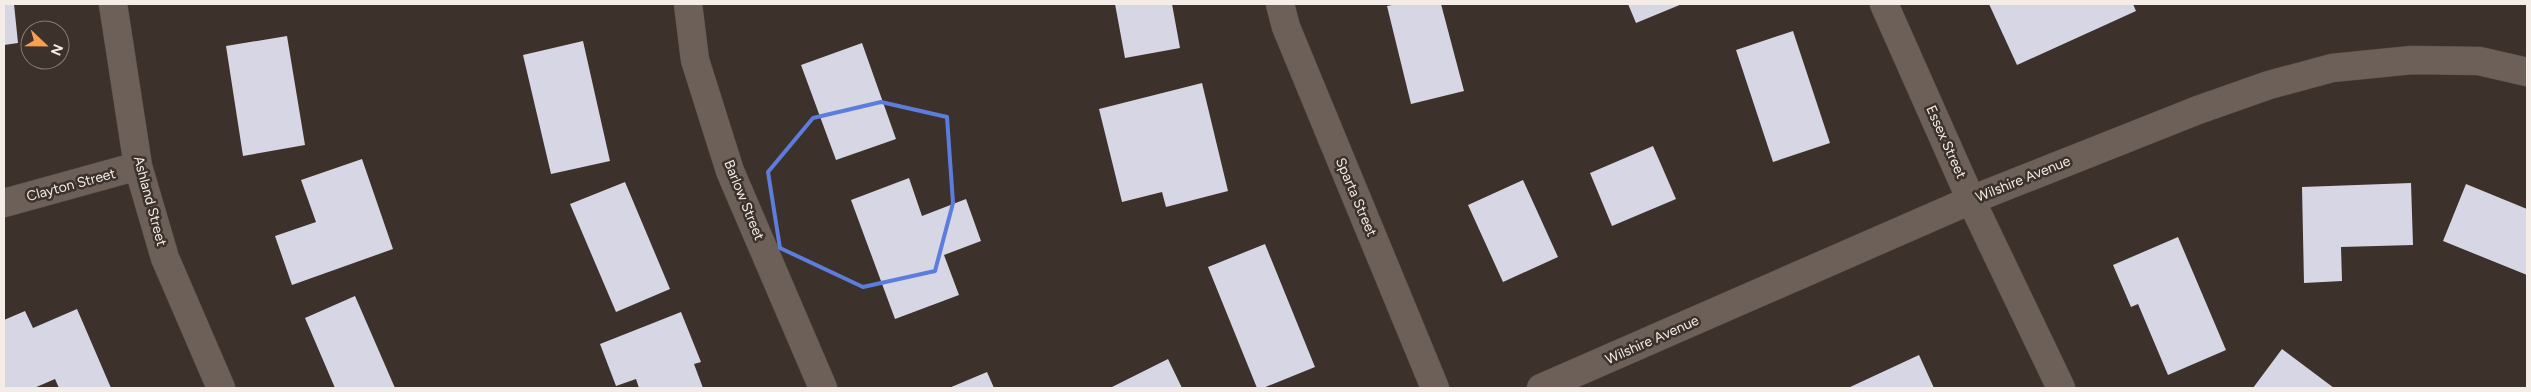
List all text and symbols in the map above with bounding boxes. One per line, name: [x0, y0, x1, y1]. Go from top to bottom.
north arrow: [20, 20, 70, 70]
text: N: [47, 41, 66, 58]
street label: Essex Street: [1922, 103, 1970, 181]
street label: Wilshire Avenue: [1973, 152, 2073, 206]
street label: Ashland Street: [130, 154, 170, 248]
street label: Sparta Street: [1332, 155, 1380, 239]
street label: Barlow Street: [720, 157, 768, 243]
street label: Clayton Street: [25, 165, 117, 205]
street label: Wilshire Avenue: [1603, 312, 1702, 368]

